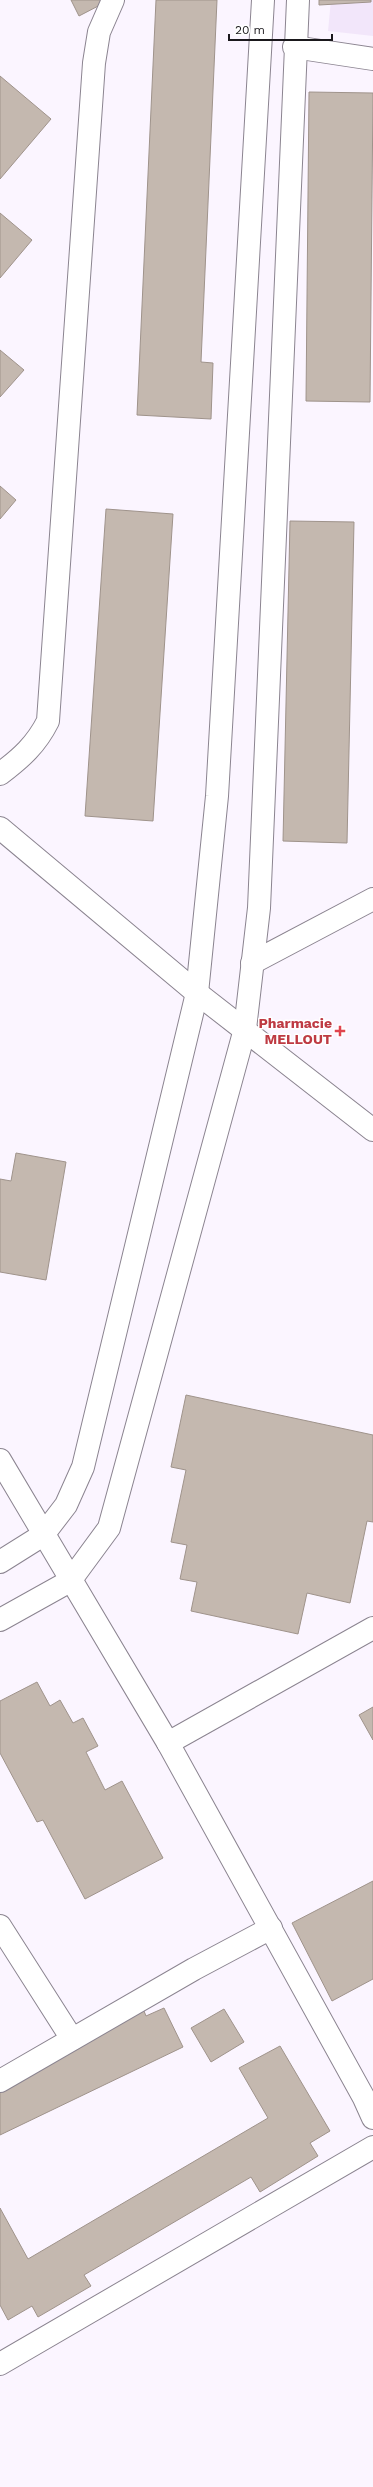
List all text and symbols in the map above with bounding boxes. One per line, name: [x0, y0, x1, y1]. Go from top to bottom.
scale bar: [229, 16, 332, 42]
text: 20 m: [235, 23, 265, 37]
place label: Pharmacie MELLOUT: [258, 1015, 332, 1047]
marker: Pharmacie MELLOUT: [335, 1026, 345, 1036]

